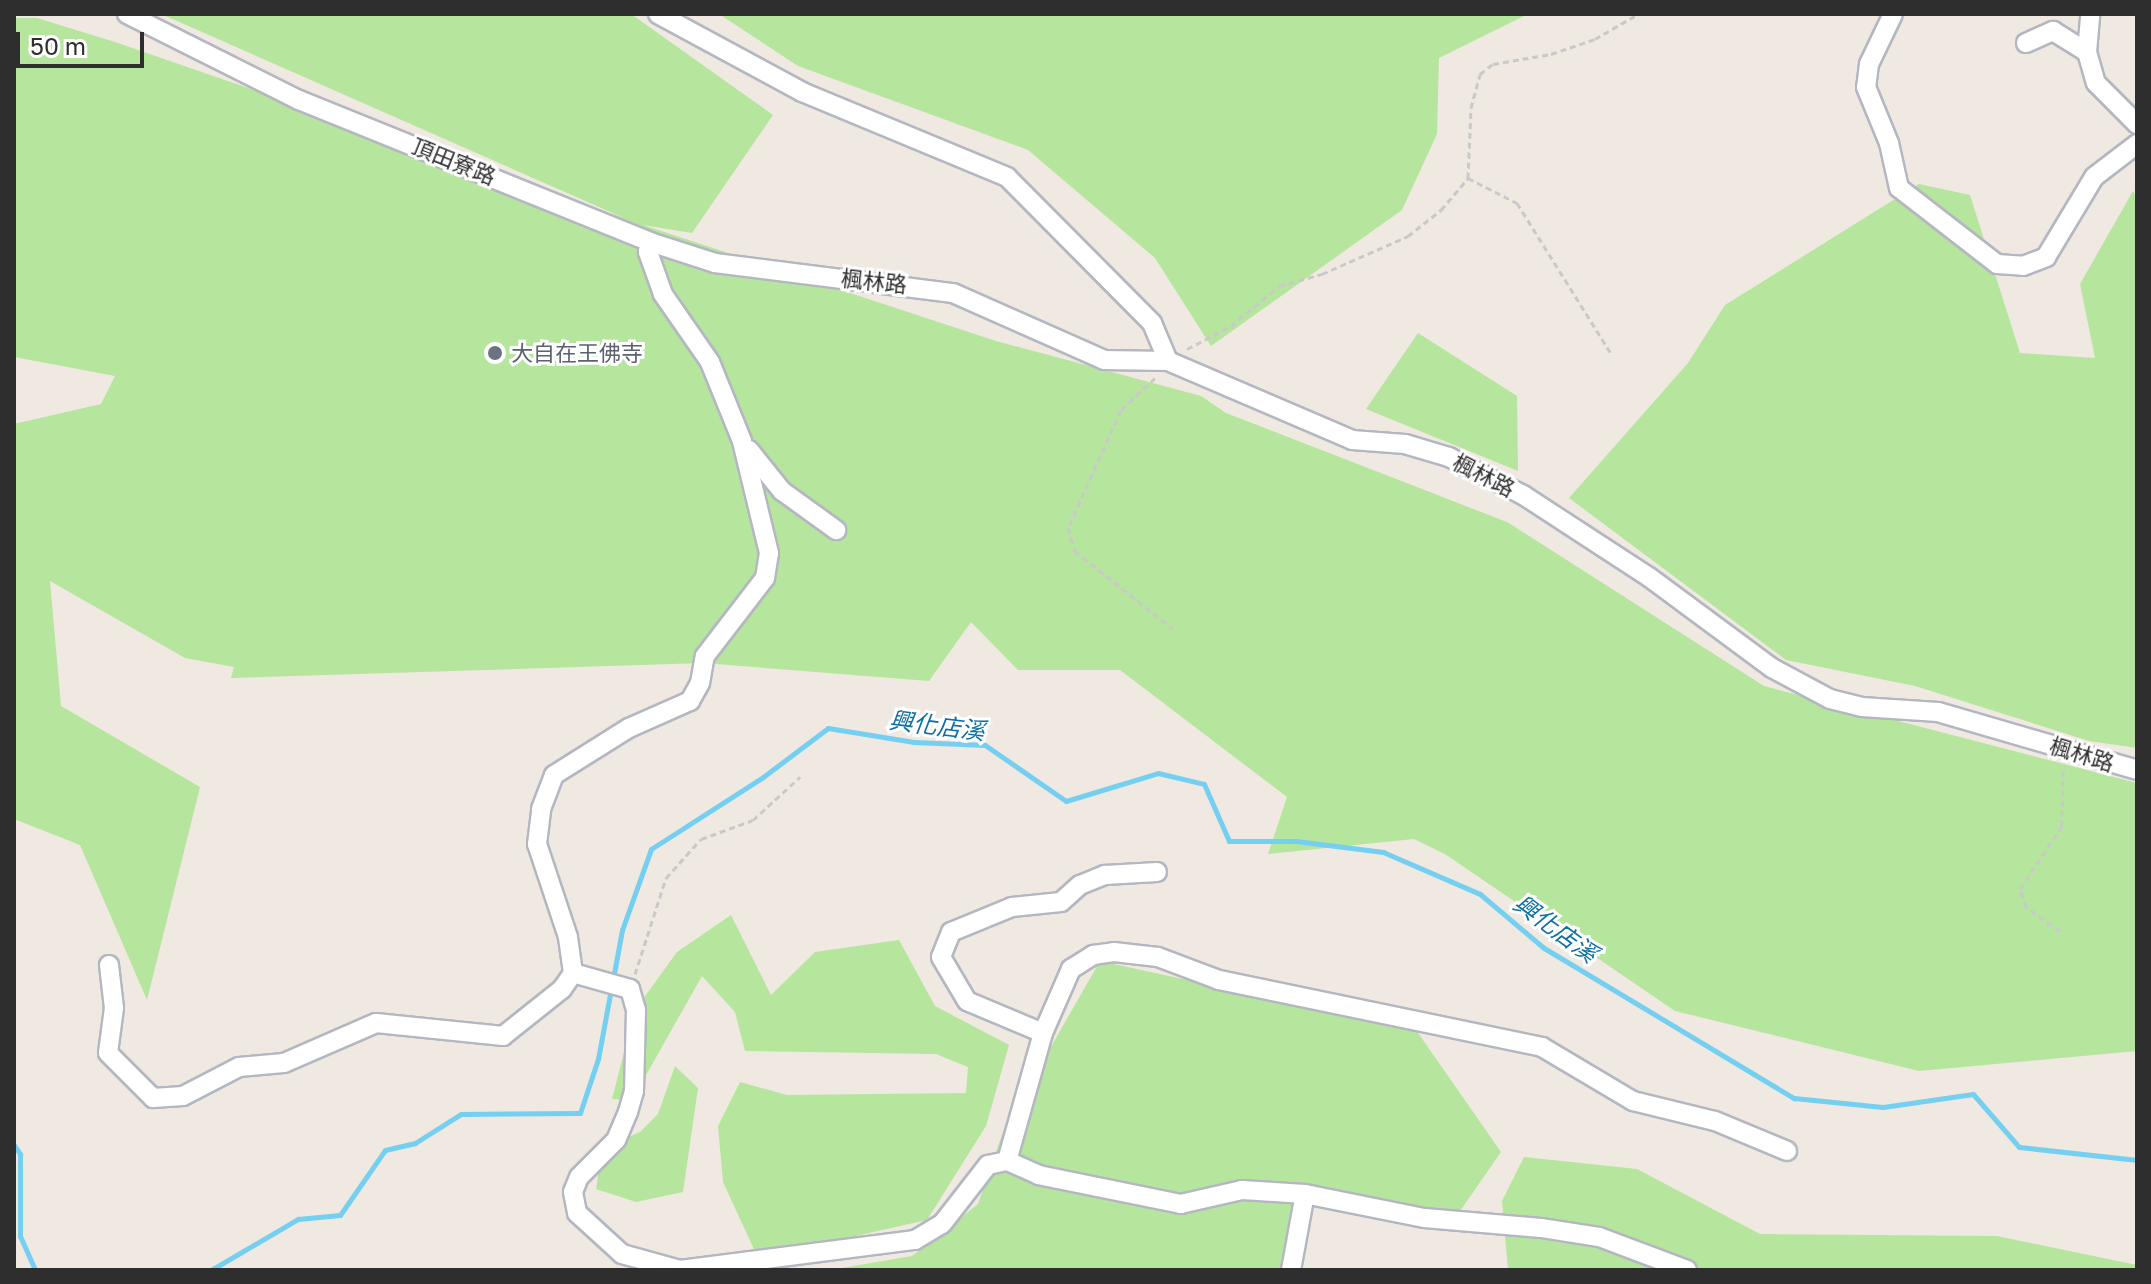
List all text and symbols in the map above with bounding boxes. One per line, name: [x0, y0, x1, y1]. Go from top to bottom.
scale bar: [20, 16, 148, 66]
text: 50 m: [30, 31, 86, 60]
street label: 頂田寮路: [408, 132, 500, 190]
street label: 楓林路: [840, 264, 908, 298]
place label: 大自在王佛寺: [511, 340, 643, 366]
marker: 大自在王佛寺: [486, 344, 504, 362]
street label: 楓林路: [1449, 448, 1519, 502]
water label: 興化店溪: [888, 705, 986, 745]
street label: 楓林路: [2047, 732, 2117, 776]
water label: 興化店溪: [1509, 888, 1603, 968]

